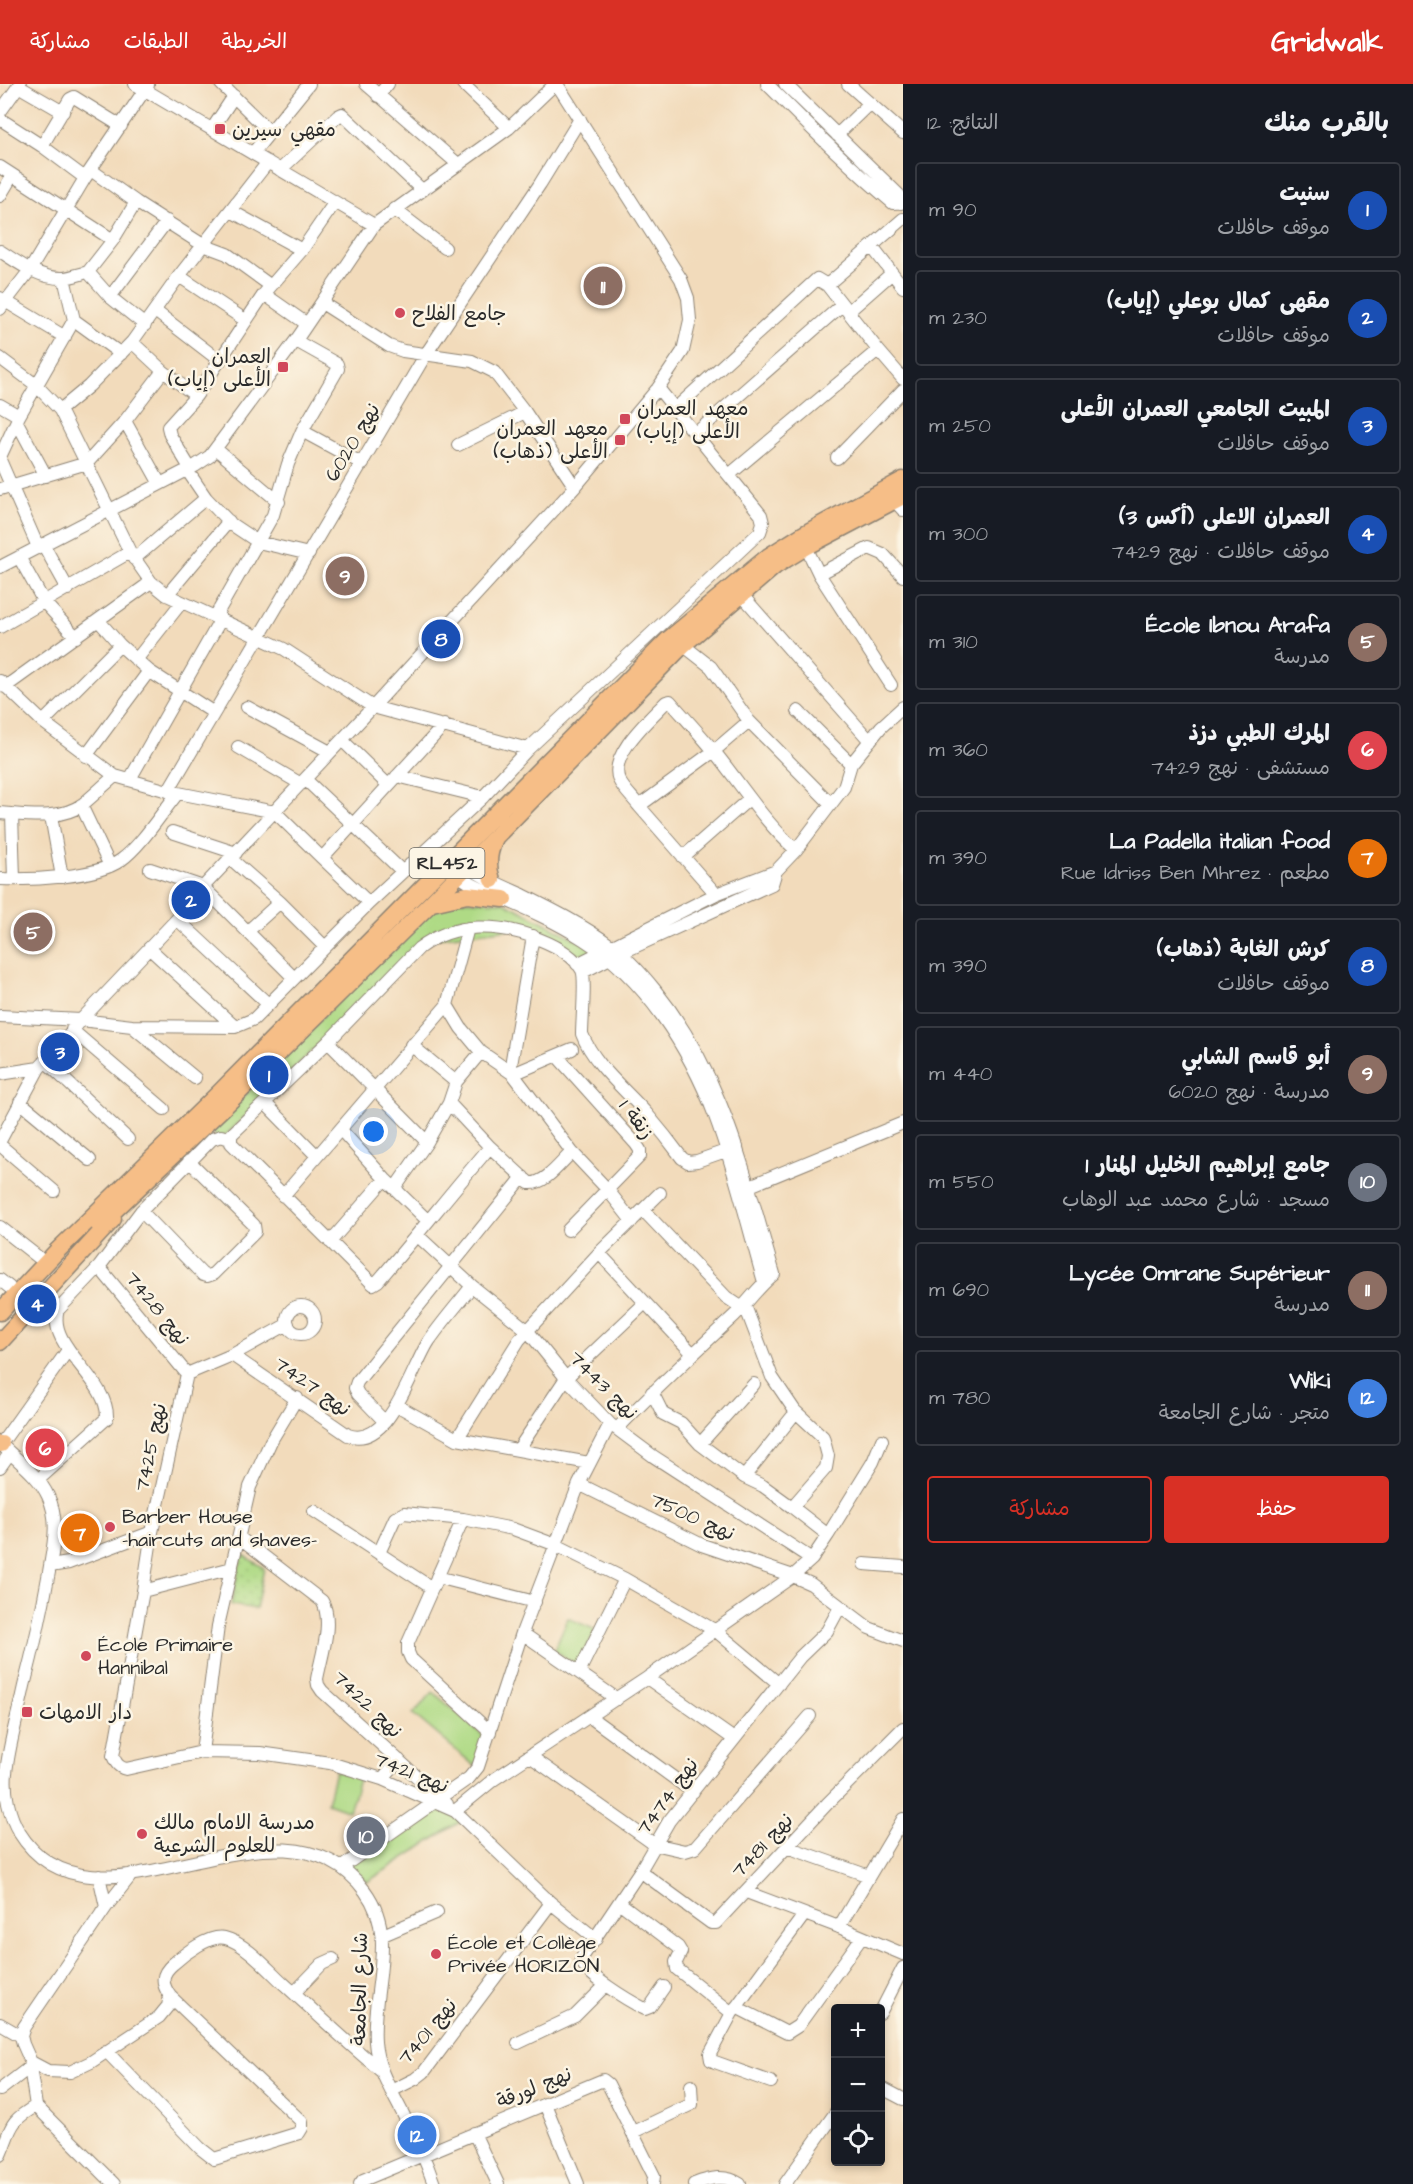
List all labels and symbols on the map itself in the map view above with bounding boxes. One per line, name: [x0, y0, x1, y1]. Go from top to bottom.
place label: مقهي سيرين: [232, 116, 336, 147]
marker: مقهي سيرين: [213, 122, 227, 136]
pin: 11: [584, 264, 622, 308]
place label: جامع الفلاح: [412, 300, 506, 328]
marker: جامع الفلاح: [393, 306, 407, 320]
place label: العمران الأعلى (إياب): [168, 343, 271, 394]
marker: العمران الأعلى (إياب): [276, 360, 290, 374]
place label: معهد العمران الأعلى (إياب): [637, 395, 749, 446]
street label: نهج 6020: [318, 398, 387, 487]
marker: معهد العمران الأعلى (إياب): [618, 412, 632, 426]
place label: معهد العمران الأعلى (ذهاب): [494, 415, 608, 466]
marker: معهد العمران الأعلى (ذهاب): [613, 433, 627, 447]
pin: 9: [326, 554, 364, 598]
pin: 8: [422, 616, 460, 662]
road number: RL452: [410, 848, 484, 878]
pin: 2: [172, 878, 210, 922]
pin: 5: [14, 910, 52, 954]
pin: 3: [40, 1030, 80, 1074]
pin: 1: [250, 1052, 288, 1098]
street label: زنقة 1: [612, 1094, 660, 1145]
your location: [359, 1117, 388, 1146]
street label: نهج 7428: [119, 1266, 196, 1352]
pin: 4: [18, 1282, 57, 1326]
street label: نهج 7443: [562, 1345, 644, 1427]
street label: نهج 7427: [269, 1350, 356, 1423]
street label: نهج 7425: [128, 1401, 174, 1494]
pin: 6: [26, 1426, 64, 1470]
street label: نهج 7500: [646, 1486, 739, 1548]
place label: Barber House -haircuts and shaves-: [122, 1503, 317, 1554]
pin: 7: [60, 1510, 100, 1556]
marker: Barber House -haircuts and shaves-: [103, 1520, 117, 1534]
place label: École Primaire Hannibal: [98, 1631, 233, 1682]
marker: École Primaire Hannibal: [79, 1649, 93, 1663]
street label: نهج 7422: [326, 1665, 408, 1745]
place label: دار الامهات: [39, 1699, 132, 1727]
marker: دار الامهات: [20, 1705, 34, 1719]
street label: نهج 7421: [370, 1745, 453, 1800]
street label: نهج 7474: [630, 1752, 705, 1841]
street label: نهج 7481: [725, 1807, 800, 1884]
place label: مدرسة الامام مالك للعلوم الشرعية: [154, 1809, 315, 1861]
pin: 10: [346, 1814, 386, 1858]
marker: مدرسة الامام مالك للعلوم الشرعية: [135, 1827, 149, 1841]
place label: École et Collège Privée HORIZON: [448, 1929, 599, 1980]
street label: شارع الجامعة: [345, 1932, 375, 2046]
marker: École et Collège Privée HORIZON: [429, 1947, 443, 1961]
street label: نهج 7401: [392, 1992, 464, 2071]
street label: نهج لورقة: [493, 2060, 576, 2116]
pin: 12: [398, 2112, 436, 2158]

